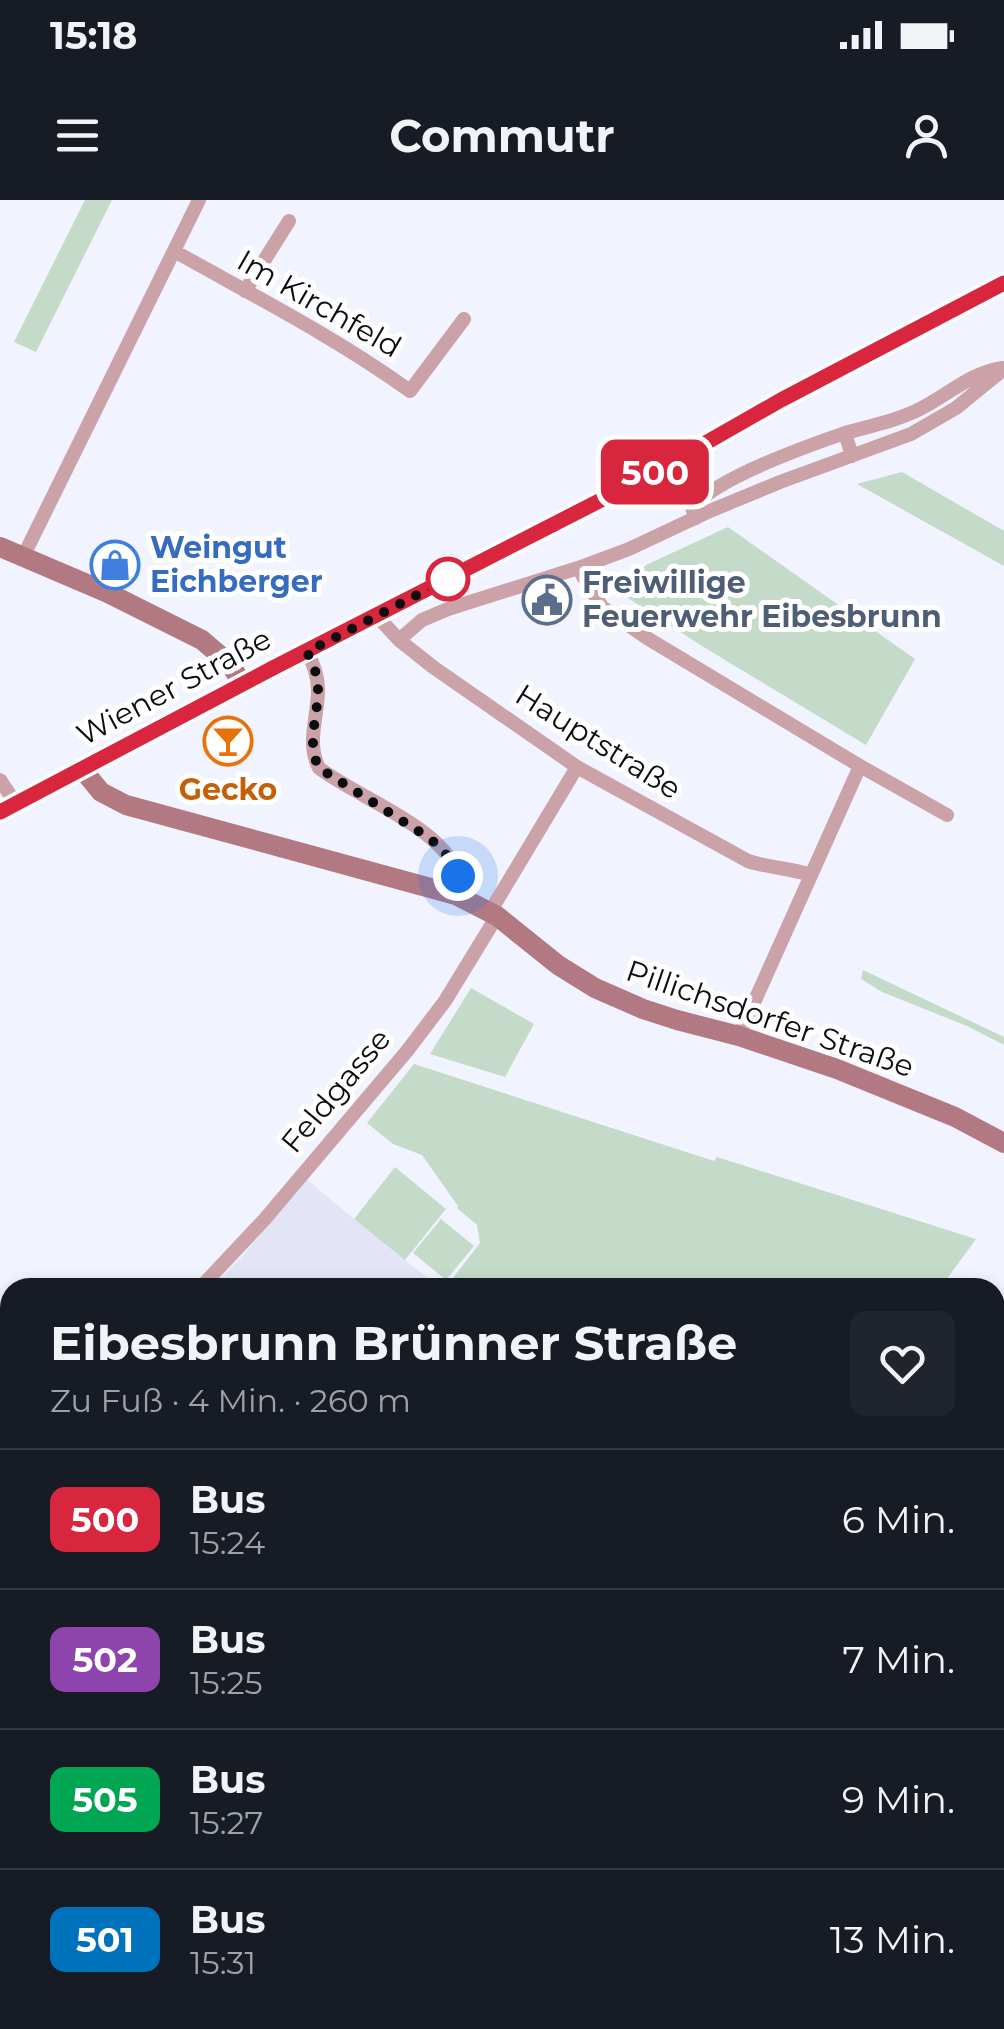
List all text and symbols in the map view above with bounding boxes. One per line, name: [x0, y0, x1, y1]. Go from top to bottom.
text: 15:18: [50, 12, 137, 59]
icon: menu: [50, 108, 105, 163]
text: Commutr: [389, 108, 615, 163]
icon: person: [899, 108, 954, 163]
street label: Im Kirchfeld: [231, 242, 408, 365]
line badge: 500: [598, 440, 712, 504]
text: 500: [621, 451, 689, 494]
place label: Weingut Eichberger: [150, 529, 323, 600]
shop icon: Weingut Eichberger: [89, 539, 141, 591]
unlabelled marker: [427, 558, 469, 600]
place label: Freiwillige Feuerwehr Eibesbrunn: [582, 564, 942, 635]
public building icon: Freiwillige Feuerwehr Eibesbrunn: [521, 574, 573, 626]
street label: Wiener Straße: [70, 620, 277, 753]
street label: Hauptstraße: [509, 676, 688, 807]
bar icon: Gecko: [202, 715, 254, 767]
place label: Gecko: [179, 771, 277, 808]
your location: [433, 851, 483, 901]
street label: Pillichsdorfer Straße: [621, 952, 919, 1085]
street label: Feldgasse: [273, 1021, 398, 1160]
button: heart: [850, 1311, 955, 1416]
text: Eibesbrunn Brünner Straße: [50, 1314, 737, 1372]
text: Zu Fuß · 4 Min. · 260 m: [50, 1381, 411, 1420]
text: Bus: [190, 1476, 265, 1523]
text: 6 Min.: [842, 1496, 955, 1543]
text: 500: [71, 1498, 139, 1541]
text: 15:24: [190, 1523, 265, 1562]
text: Bus: [190, 1616, 265, 1663]
text: 7 Min.: [842, 1636, 955, 1683]
text: 502: [72, 1638, 138, 1681]
text: 15:25: [190, 1663, 263, 1702]
text: Bus: [190, 1756, 265, 1803]
text: 9 Min.: [842, 1776, 955, 1823]
text: 505: [72, 1778, 138, 1821]
text: 15:27: [190, 1803, 263, 1842]
text: Bus: [190, 1896, 265, 1943]
text: 13 Min.: [830, 1916, 955, 1963]
text: 501: [76, 1918, 134, 1961]
text: 15:31: [190, 1943, 256, 1982]

